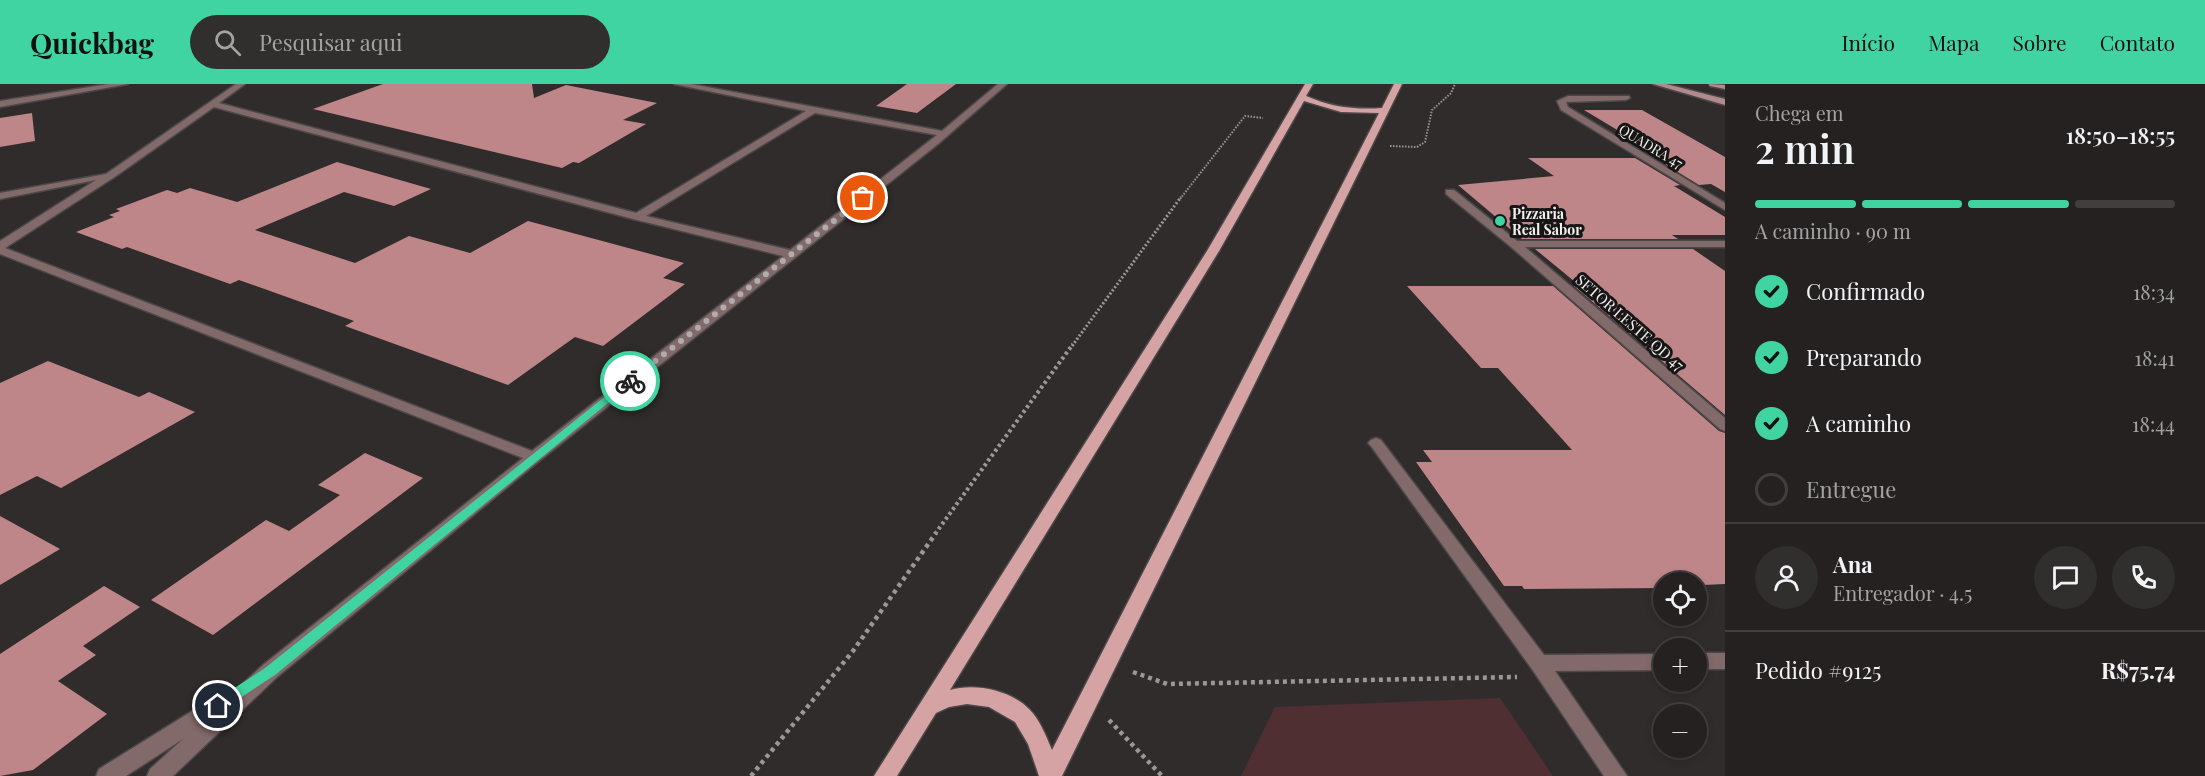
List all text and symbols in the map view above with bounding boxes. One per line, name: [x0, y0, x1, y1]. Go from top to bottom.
search box: [190, 15, 610, 69]
text: Quickbag: [30, 24, 154, 61]
icon: search: [211, 26, 244, 59]
text: Pesquisar aqui: [259, 27, 402, 57]
text: Início: [1841, 28, 1895, 56]
text: Mapa: [1928, 28, 1979, 56]
text: Sobre: [2012, 28, 2067, 56]
text: Contato: [2100, 28, 2175, 56]
text: Chega em: [1755, 99, 1844, 126]
street label: QUADRA 47: [1615, 119, 1687, 173]
text: 18:50–18:55: [2066, 120, 2175, 150]
text: 2 min: [1755, 122, 1855, 174]
pin: [837, 172, 888, 223]
icon: bag: [846, 181, 879, 214]
place label: Pizzaria Real Sabor: [1512, 204, 1582, 239]
marker: Pizzaria Real Sabor: [1493, 214, 1507, 228]
text: A caminho · 90 m: [1755, 217, 1911, 244]
street label: SETOR LESTE QD 47: [1572, 269, 1688, 375]
icon: check: [1755, 275, 1788, 308]
text: Confirmado: [1806, 276, 1925, 306]
text: 18:34: [2133, 278, 2175, 305]
icon: check: [1755, 341, 1788, 374]
text: Preparando: [1806, 342, 1922, 372]
text: 18:41: [2135, 344, 2175, 371]
courier: [600, 351, 660, 411]
icon: bike: [614, 365, 647, 398]
icon: check: [1755, 407, 1788, 440]
text: A caminho: [1806, 408, 1911, 438]
text: 18:44: [2132, 410, 2175, 437]
text: Entregue: [1806, 474, 1896, 504]
button: person: [1755, 546, 1818, 609]
button: chat: [2034, 546, 2097, 609]
button: phone: [2112, 546, 2175, 609]
text: Ana: [1833, 549, 1873, 579]
map controls: [1653, 572, 1707, 758]
button: locate: [1653, 572, 1707, 626]
text: Entregador · 4.5: [1833, 579, 1972, 606]
button: +: [1653, 638, 1707, 692]
text: Pedido #9125: [1755, 655, 1881, 685]
text: R$75.74: [2101, 655, 2175, 685]
pin: [192, 680, 243, 731]
icon: home: [201, 689, 234, 722]
button: −: [1653, 704, 1707, 758]

